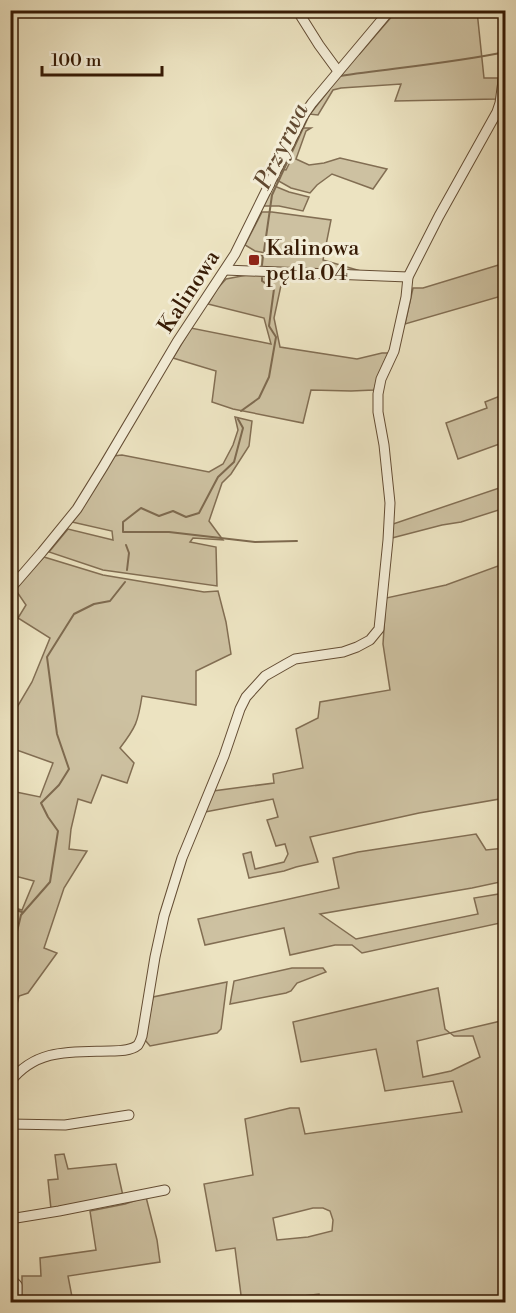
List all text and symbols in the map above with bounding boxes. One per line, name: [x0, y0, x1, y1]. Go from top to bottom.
scale bar: [42, 39, 162, 77]
text: 100 m: [51, 49, 102, 72]
water label: Przyrwa: [248, 98, 316, 195]
place label: Kalinowa pętla 04: [266, 235, 360, 287]
street label: Kalinowa: [153, 245, 226, 338]
marker: Kalinowa pętla 04: [247, 253, 261, 267]

